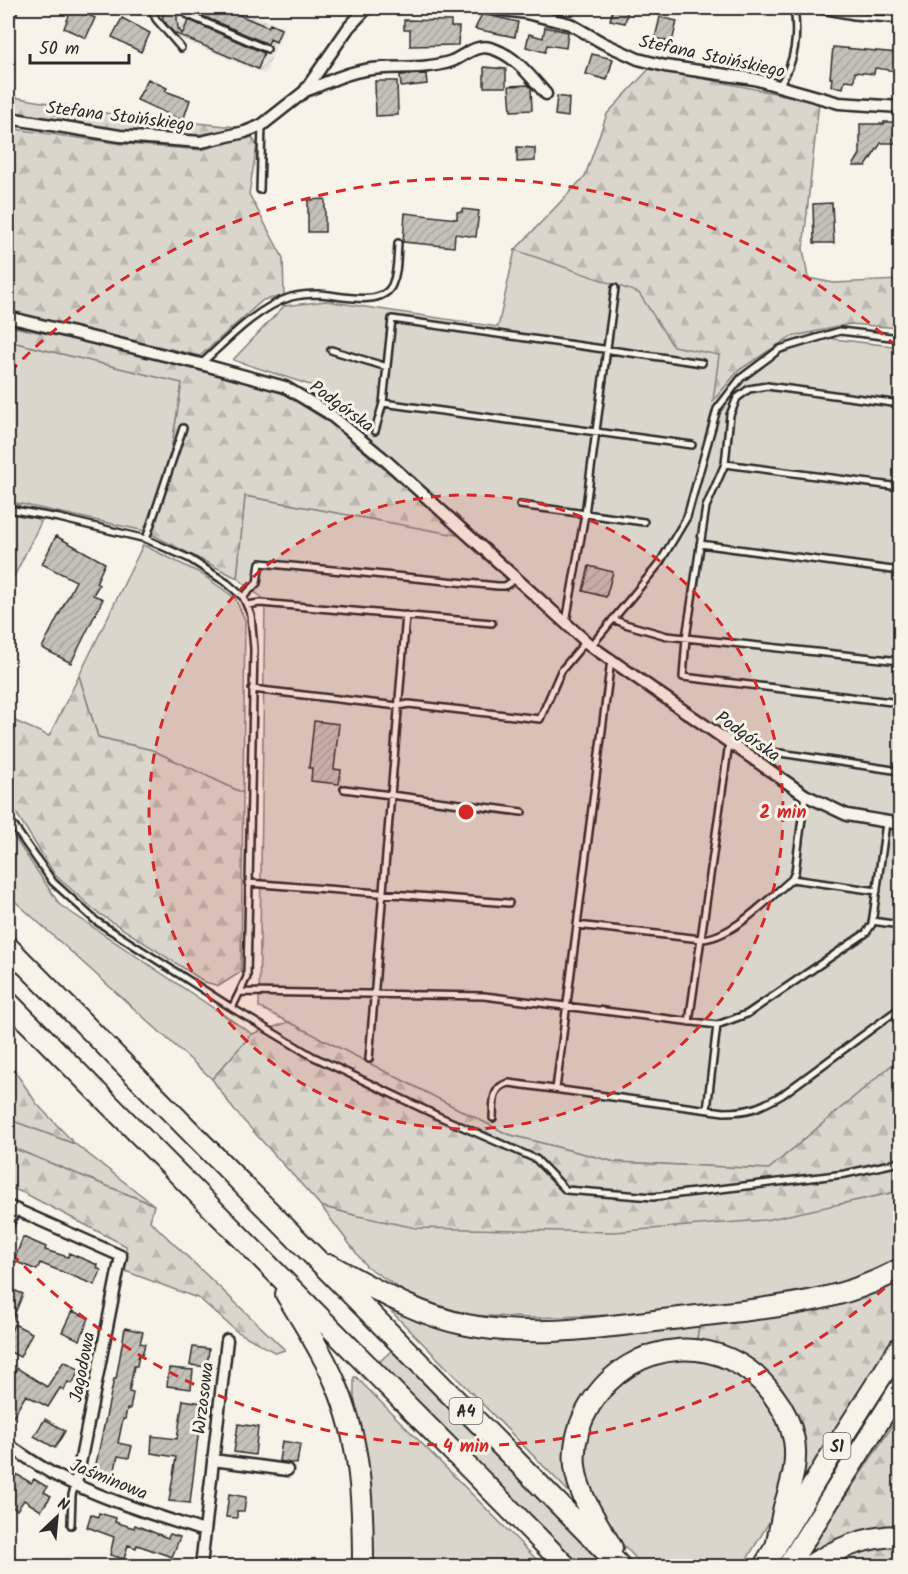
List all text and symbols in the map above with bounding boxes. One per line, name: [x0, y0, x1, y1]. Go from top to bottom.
scale bar: [30, 27, 129, 65]
street label: Stefana Stoińskiego: [636, 28, 787, 87]
text: 50 m: [39, 35, 79, 64]
street label: Stefana Stoińskiego: [44, 94, 195, 141]
street label: Podgórska: [303, 374, 380, 441]
street label: Podgórska: [708, 704, 786, 770]
text: 2 min: [760, 799, 806, 828]
centre of rings: [456, 802, 476, 822]
street label: Jagodowa: [62, 1330, 105, 1405]
street label: Wrzosowa: [186, 1360, 223, 1436]
road number: A4: [450, 1398, 482, 1424]
text: 4 min: [443, 1433, 489, 1462]
road number: S1: [824, 1433, 850, 1459]
street label: Jaśminowa: [65, 1452, 152, 1509]
north arrow: [27, 1487, 87, 1547]
text: N: [53, 1491, 73, 1518]

